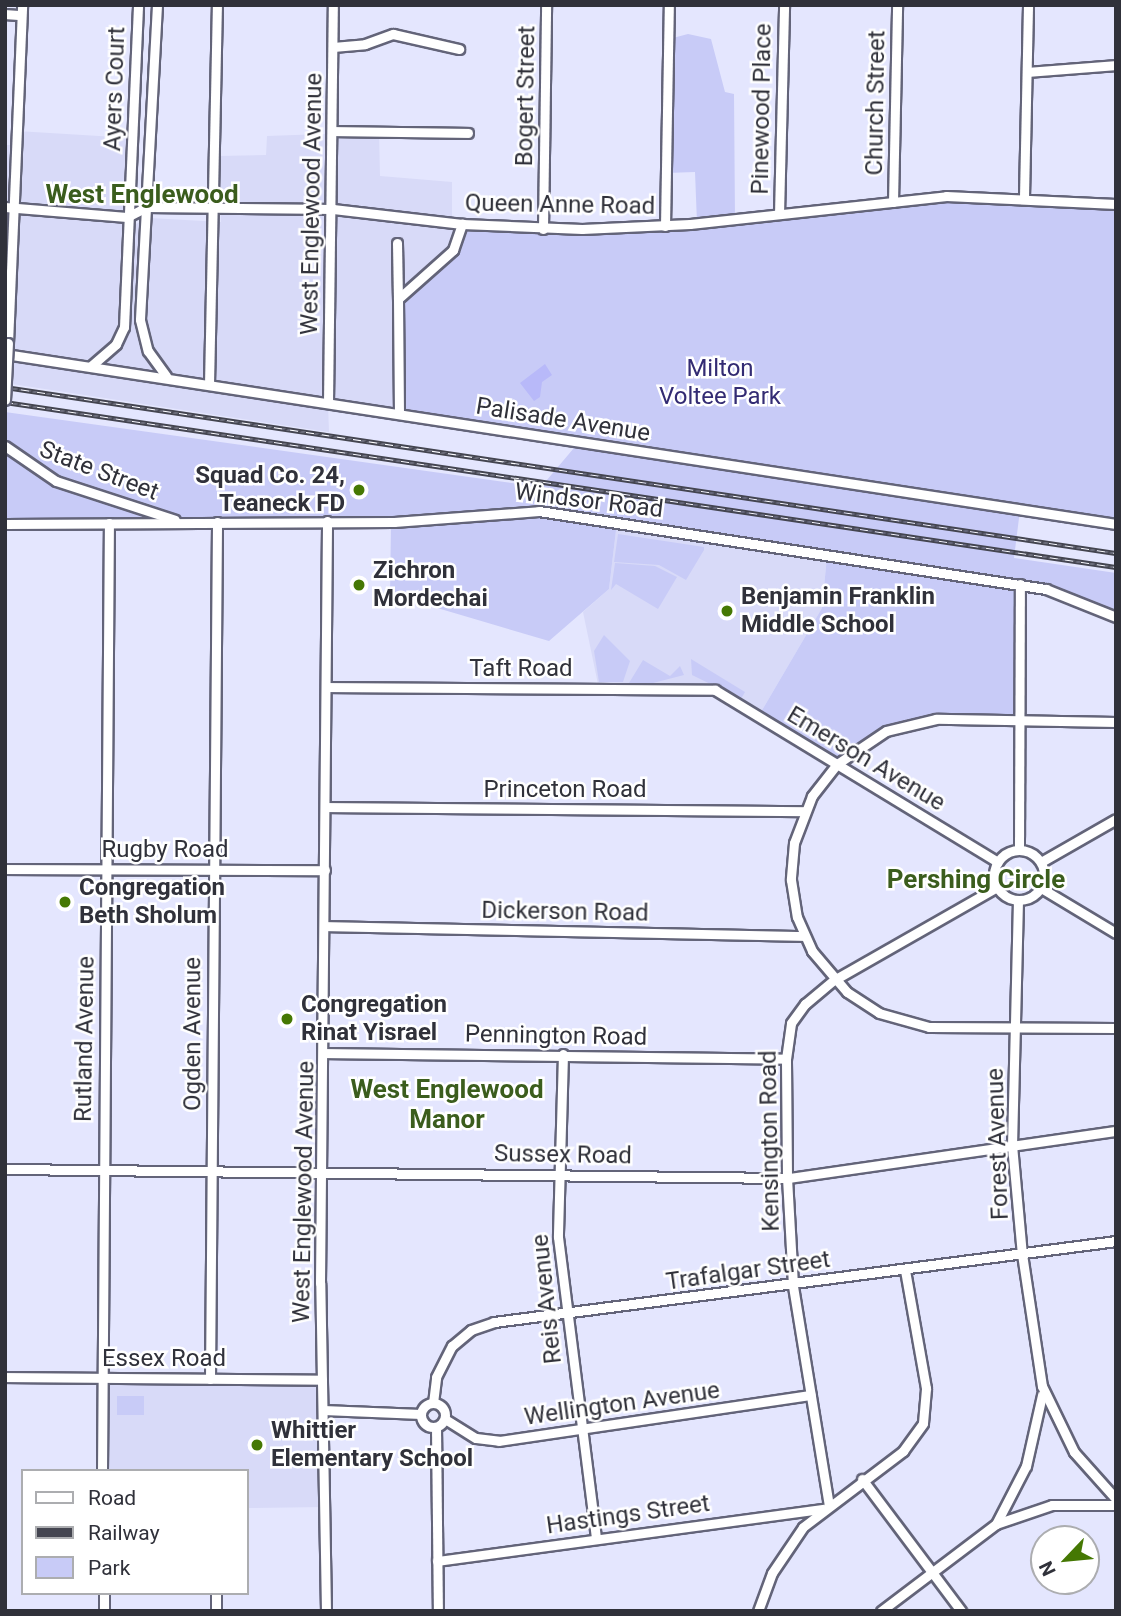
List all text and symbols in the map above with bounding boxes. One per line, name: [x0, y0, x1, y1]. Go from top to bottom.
street label: Pinewood Place: [746, 23, 778, 195]
street label: Bogert Street: [510, 25, 542, 167]
street label: Ayers Court: [98, 26, 132, 152]
street label: Church Street: [860, 30, 892, 176]
street label: West Englewood Avenue: [295, 73, 329, 335]
district label: West Englewood: [45, 179, 239, 211]
street label: Queen Anne Road: [465, 189, 655, 221]
park label: Milton Voltee Park: [659, 355, 781, 411]
street label: Palisade Avenue: [474, 392, 652, 448]
street label: State Street: [35, 435, 163, 507]
place label: Squad Co. 24, Teaneck FD: [195, 462, 345, 518]
street label: Windsor Road: [513, 478, 665, 524]
marker: Squad Co. 24, Teaneck FD: [351, 482, 367, 498]
place label: Zichron Mordechai: [373, 557, 488, 613]
marker: Zichron Mordechai: [351, 577, 367, 593]
place label: Benjamin Franklin Middle School: [741, 583, 935, 639]
marker: Benjamin Franklin Middle School: [719, 603, 735, 619]
street label: Taft Road: [469, 655, 573, 683]
street label: Emerson Avenue: [782, 700, 950, 818]
street label: Princeton Road: [483, 776, 647, 804]
street label: Rugby Road: [101, 836, 229, 864]
district label: Pershing Circle: [887, 864, 1065, 896]
place label: Congregation Beth Sholum: [79, 874, 225, 930]
marker: Congregation Beth Sholum: [57, 894, 73, 910]
street label: Dickerson Road: [481, 896, 649, 928]
street label: Rutland Avenue: [69, 956, 101, 1122]
street label: Ogden Avenue: [179, 957, 207, 1111]
place label: Congregation Rinat Yisrael: [301, 991, 447, 1047]
marker: Congregation Rinat Yisrael: [279, 1011, 295, 1027]
street label: Pennington Road: [465, 1020, 647, 1052]
street label: Kensington Road: [754, 1050, 786, 1232]
street label: West Englewood Avenue: [287, 1061, 321, 1323]
street label: Forest Avenue: [981, 1068, 1015, 1220]
district label: West Englewood Manor: [350, 1074, 544, 1136]
street label: Sussex Road: [494, 1139, 632, 1171]
street label: Reis Avenue: [526, 1233, 568, 1365]
street label: Trafalgar Street: [664, 1245, 832, 1297]
street label: Essex Road: [102, 1345, 226, 1373]
street label: Wellington Avenue: [523, 1376, 721, 1432]
place label: Whittier Elementary School: [271, 1417, 473, 1473]
marker: Whittier Elementary School: [249, 1437, 265, 1453]
legend: [21, 1469, 248, 1595]
text: Road: [88, 1486, 136, 1510]
street label: Hastings Street: [544, 1489, 712, 1541]
text: Railway: [88, 1521, 160, 1545]
north arrow: [1030, 1525, 1100, 1595]
text: Park: [88, 1556, 130, 1580]
text: N: [1034, 1557, 1061, 1580]

